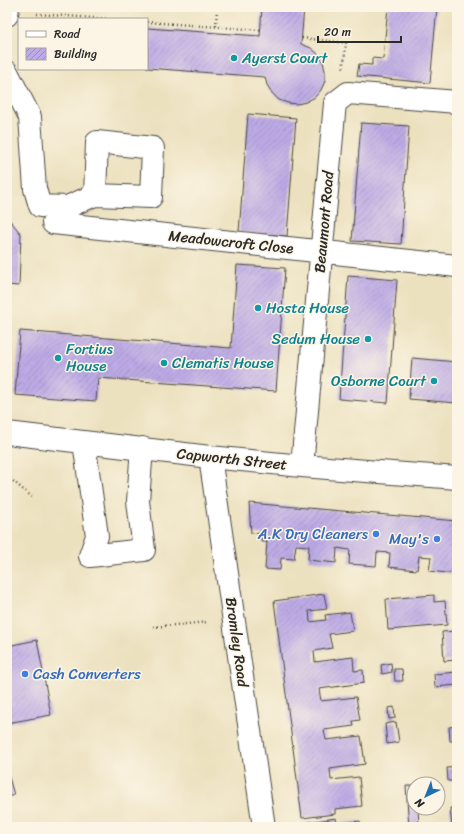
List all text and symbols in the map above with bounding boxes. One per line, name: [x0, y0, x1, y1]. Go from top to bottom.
legend: [18, 18, 148, 70]
scale bar: [318, 18, 401, 44]
text: 20 m: [324, 21, 351, 43]
text: Road: [54, 23, 81, 45]
text: Building: [54, 43, 97, 65]
place label: Ayerst Court: [241, 45, 328, 71]
marker: Ayerst Court: [229, 53, 239, 63]
street label: Beaumont Road: [307, 169, 341, 274]
street label: Meadowcroft Close: [167, 223, 295, 261]
place label: Hosta House: [266, 295, 349, 321]
marker: Hosta House: [253, 303, 263, 313]
place label: Sedum House: [272, 326, 360, 352]
marker: Sedum House: [363, 334, 373, 344]
place label: Fortius House: [66, 336, 114, 379]
place label: Clematis House: [172, 350, 274, 376]
marker: Fortius House: [53, 353, 63, 363]
marker: Clematis House: [159, 358, 169, 368]
place label: Osborne Court: [331, 368, 427, 394]
marker: Osborne Court: [429, 376, 439, 386]
street label: Capworth Street: [176, 440, 289, 478]
place label: A.K Dry Cleaners: [257, 521, 369, 547]
place label: May's: [389, 526, 429, 552]
marker: A.K Dry Cleaners: [371, 529, 381, 539]
marker: May's: [432, 534, 442, 544]
street label: Bromley Road: [218, 595, 256, 690]
place label: Cash Converters: [33, 661, 141, 687]
marker: Cash Converters: [20, 669, 30, 679]
north arrow: [406, 776, 446, 816]
text: N: [410, 793, 430, 813]

